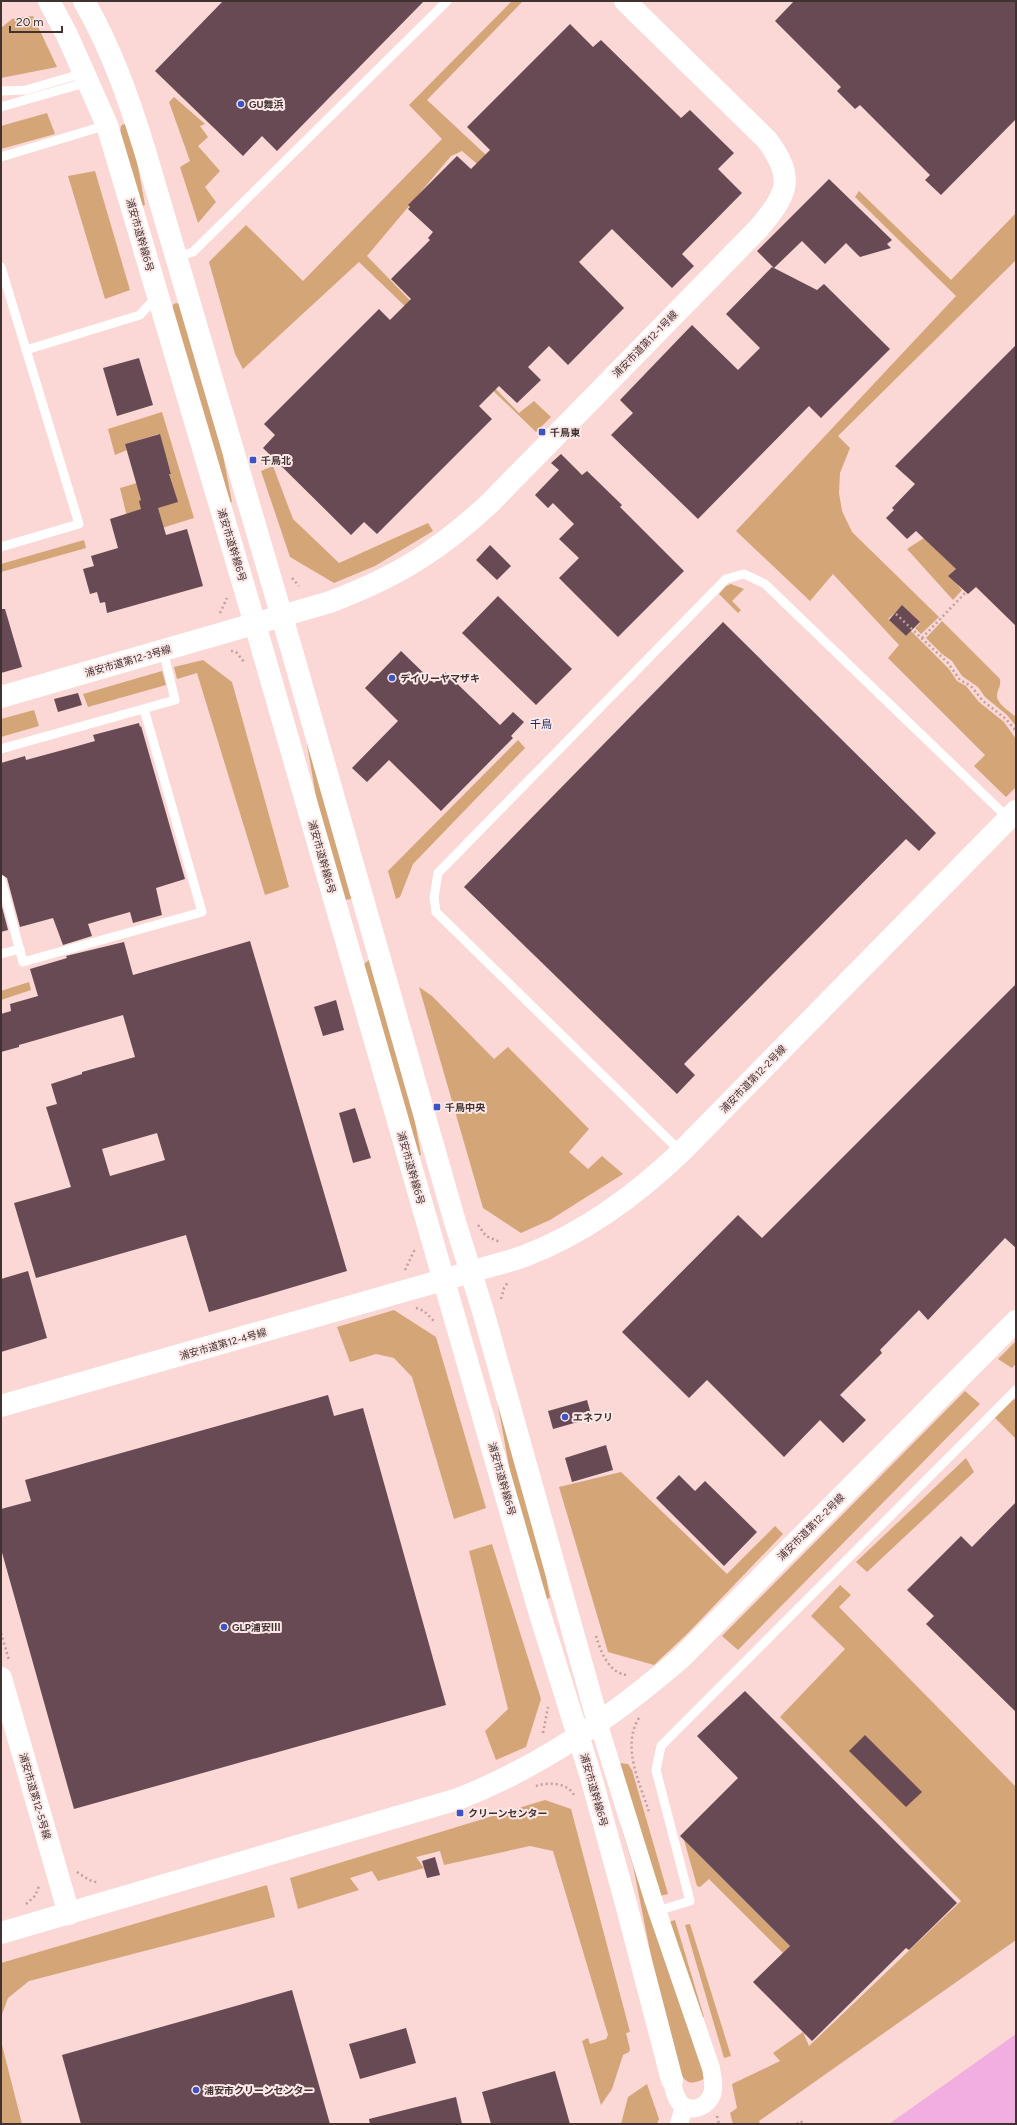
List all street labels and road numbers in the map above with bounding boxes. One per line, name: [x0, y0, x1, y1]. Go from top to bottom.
street label: 浦安市道幹線6号: [123, 197, 157, 273]
street label: 浦安市道第12-1号線: [610, 308, 680, 380]
street label: 浦安市道幹線6号: [215, 507, 249, 583]
street label: 浦安市道第12-3号線: [83, 642, 173, 680]
street label: 浦安市道幹線6号: [305, 819, 339, 895]
street label: 浦安市道第12-2号線: [717, 1042, 789, 1116]
street label: 浦安市道幹線6号: [394, 1130, 428, 1206]
street label: 浦安市道第12-4号線: [178, 1325, 268, 1363]
street label: 浦安市道幹線6号: [485, 1441, 519, 1517]
street label: 浦安市道第12-2号線: [775, 1491, 847, 1563]
street label: 浦安市道第12-5号線: [16, 1751, 54, 1841]
street label: 浦安市道幹線6号: [577, 1752, 611, 1828]

